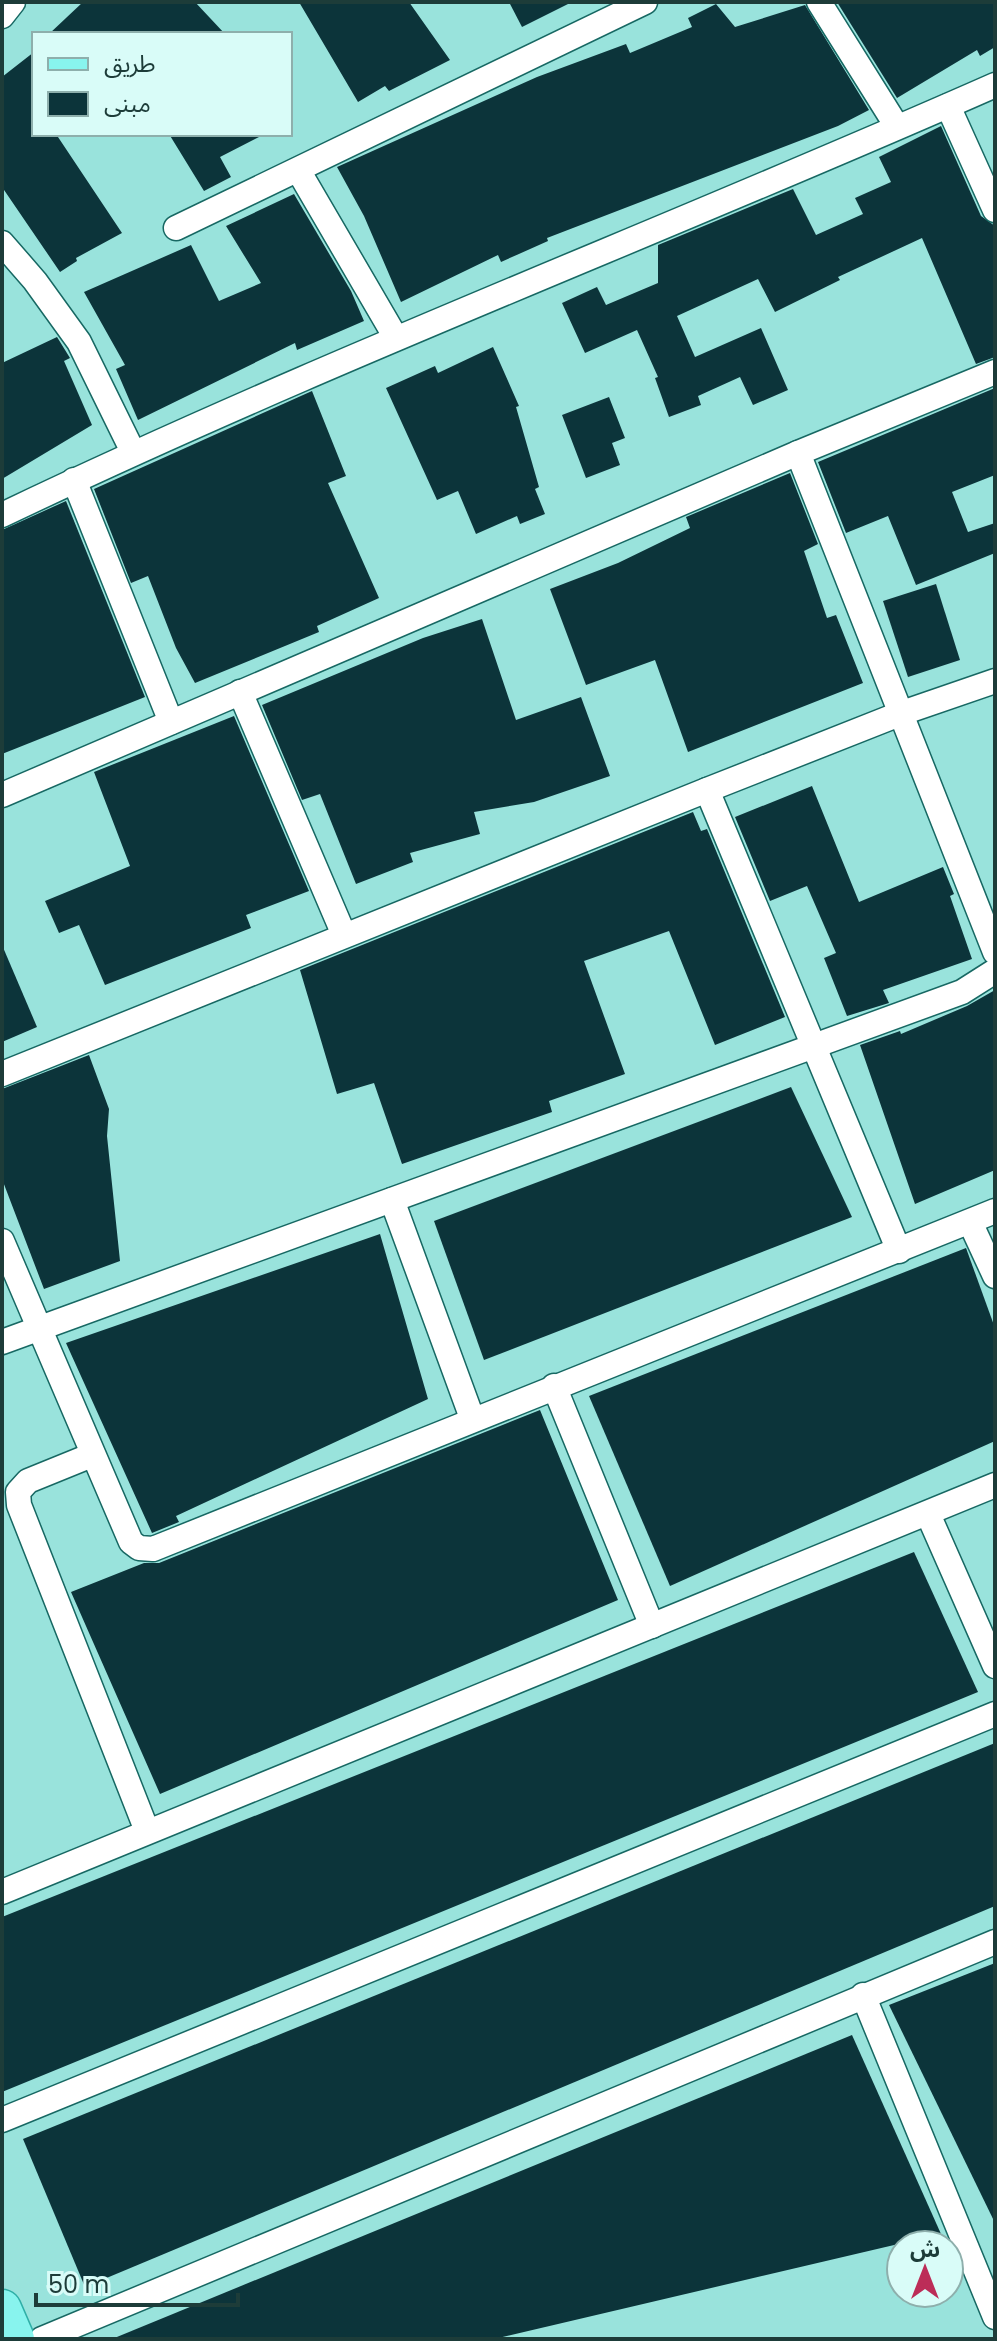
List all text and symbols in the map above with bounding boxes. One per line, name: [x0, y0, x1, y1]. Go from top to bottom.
legend: [32, 32, 292, 136]
text: طريق: [104, 47, 156, 80]
text: مبنى: [104, 87, 151, 120]
north arrow: [885, 2229, 965, 2309]
text: ش: [910, 2234, 940, 2265]
scale bar: [36, 2257, 238, 2307]
text: 50 m: [48, 2268, 109, 2301]

